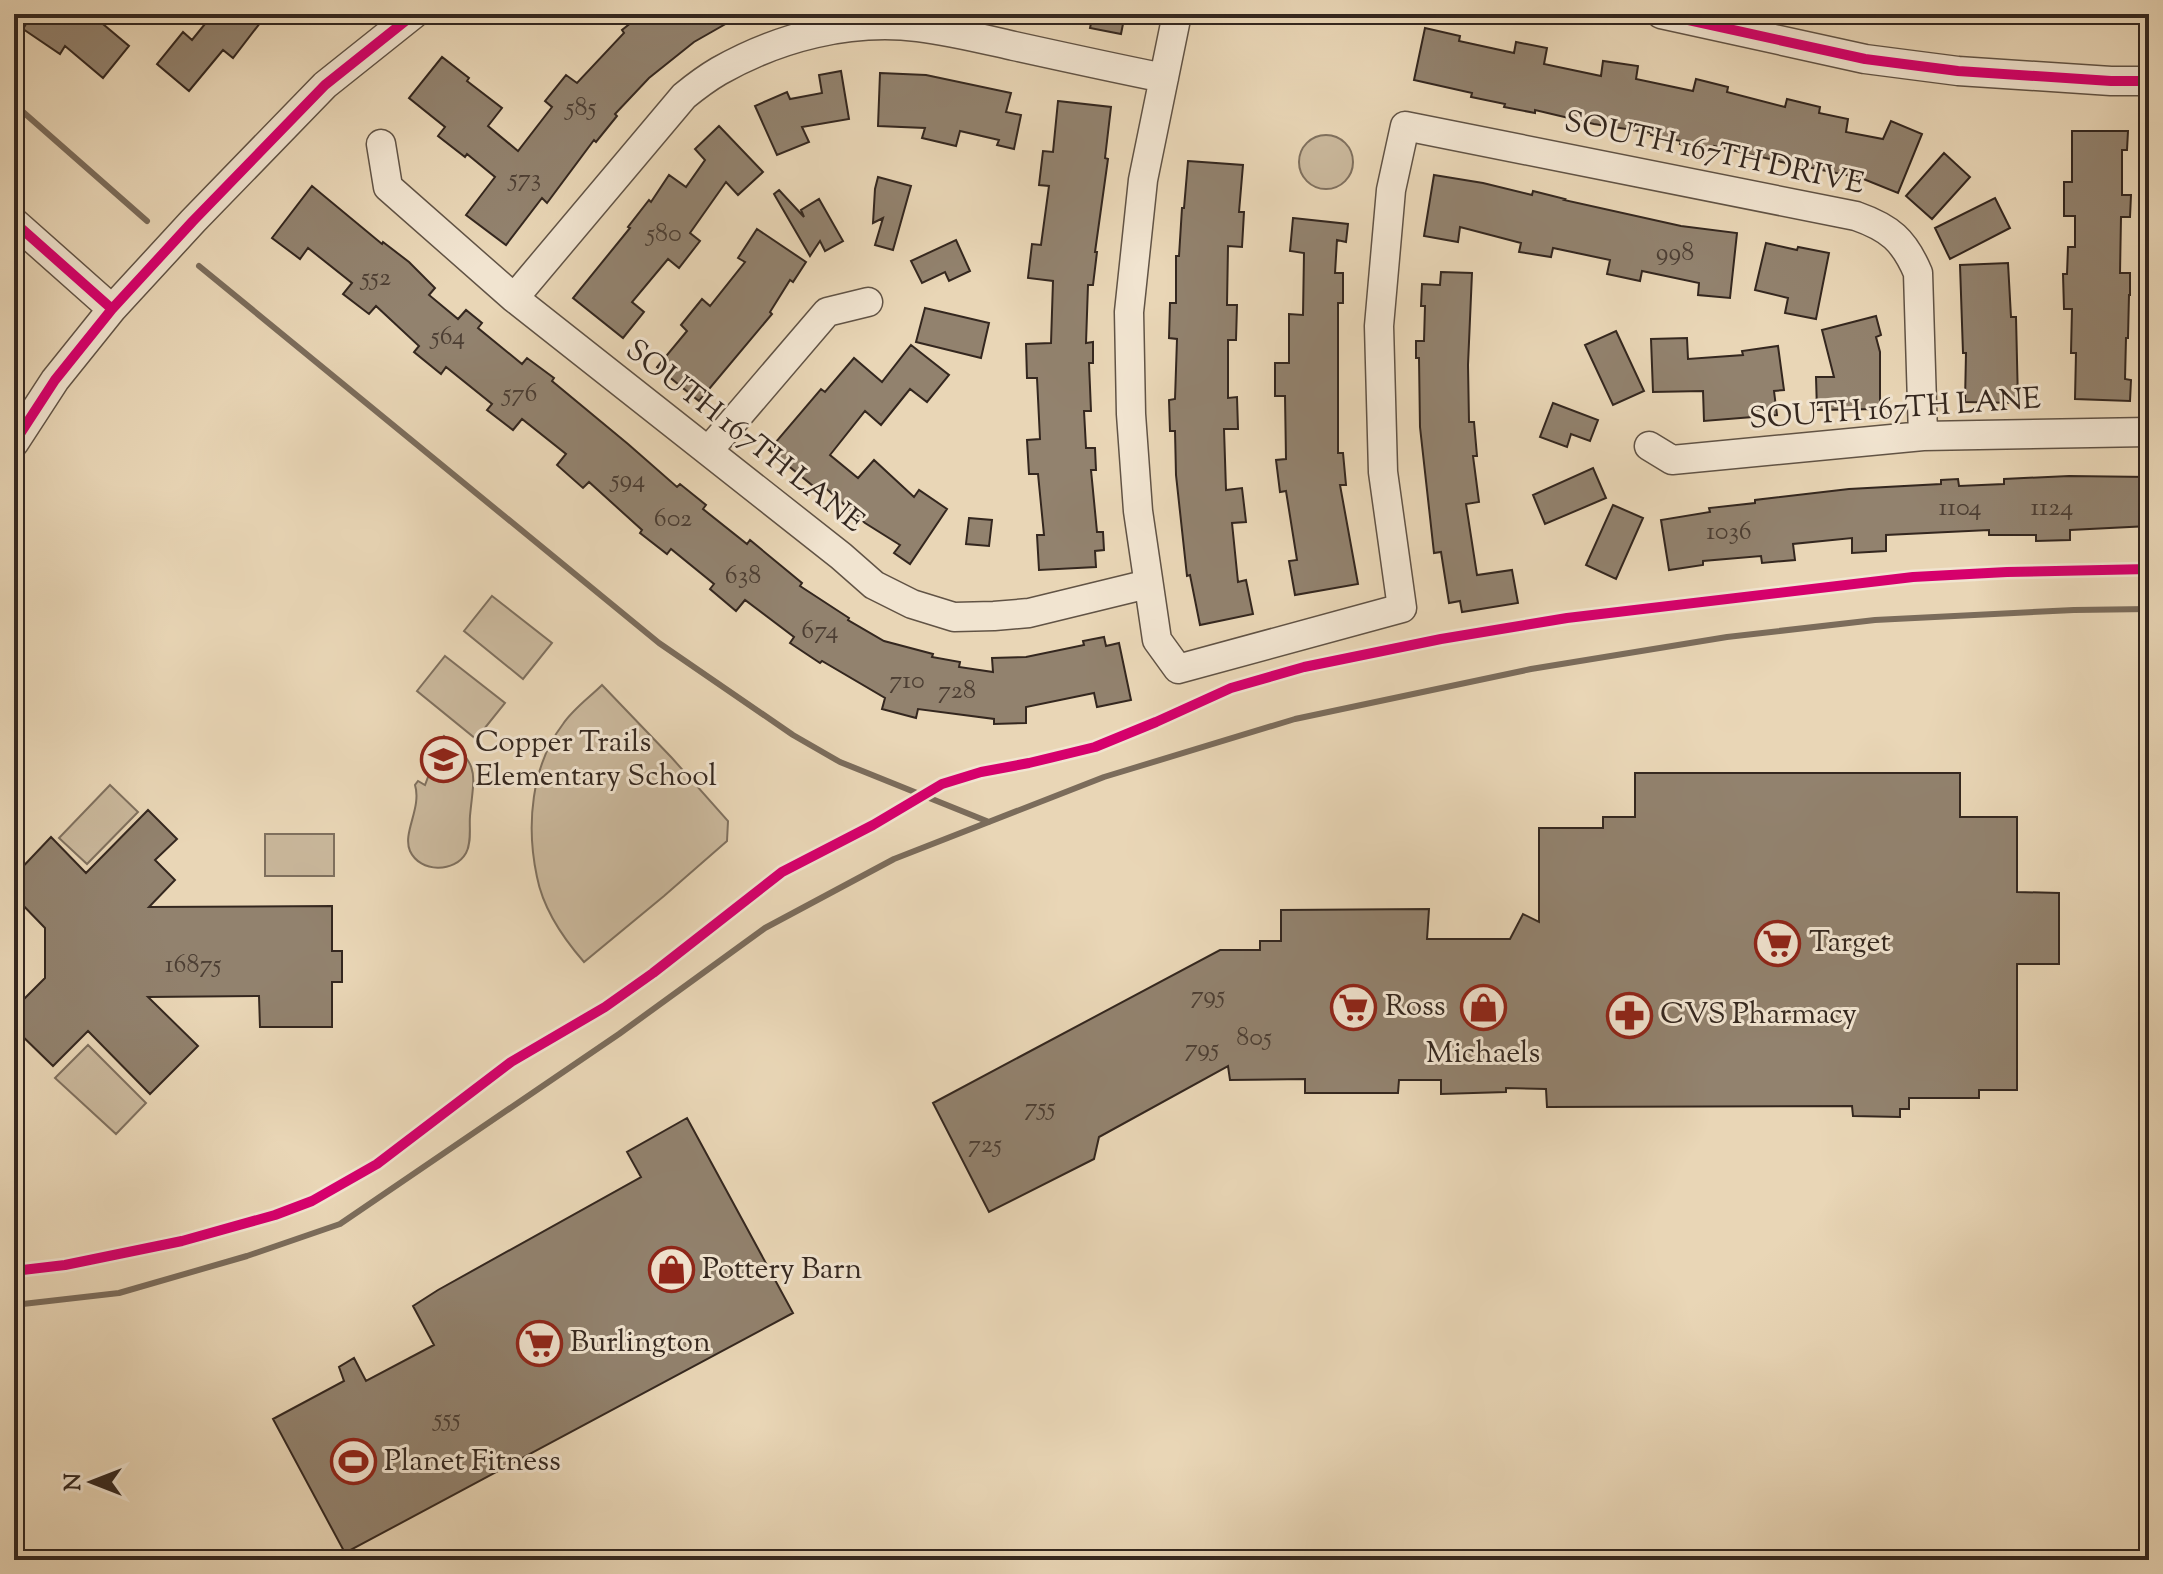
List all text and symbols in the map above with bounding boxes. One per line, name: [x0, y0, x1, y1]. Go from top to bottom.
house number: 585: [564, 90, 596, 127]
street label: SOUTH 167TH DRIVE: [1560, 101, 1868, 207]
house number: 573: [507, 161, 541, 198]
house number: 580: [644, 216, 682, 253]
house number: 998: [1656, 235, 1694, 272]
house number: 552: [359, 260, 391, 297]
house number: 564: [429, 319, 465, 356]
street label: SOUTH 167TH LANE: [616, 330, 872, 544]
house number: 576: [501, 376, 537, 413]
street label: SOUTH 167TH LANE: [1748, 378, 2042, 442]
house number: 594: [609, 462, 645, 499]
house number: 1104: [1938, 490, 1982, 527]
house number: 1124: [2031, 490, 2073, 527]
house number: 602: [654, 501, 692, 538]
house number: 1036: [1706, 514, 1752, 551]
house number: 638: [725, 558, 761, 595]
house number: 674: [801, 613, 839, 650]
house number: 710: [889, 663, 925, 700]
house number: 728: [938, 673, 976, 710]
place label: Copper Trails Elementary School: [475, 722, 717, 799]
school or university icon: Copper Trails Elementary School: [420, 736, 468, 784]
supermarket icon: Target: [1754, 919, 1802, 967]
place label: Target: [1809, 922, 1891, 965]
house number: 16875: [165, 947, 221, 984]
house number: 795: [1191, 978, 1225, 1015]
supermarket icon: Ross: [1330, 983, 1378, 1031]
shop icon: Michaels: [1459, 984, 1507, 1032]
place label: Ross: [1385, 986, 1446, 1029]
pharmacy icon: CVS Pharmacy: [1605, 991, 1653, 1039]
place label: CVS Pharmacy: [1660, 994, 1857, 1037]
house number: 805: [1236, 1020, 1272, 1057]
house number: 795: [1185, 1031, 1219, 1068]
place label: Michaels: [1426, 1033, 1540, 1076]
house number: 755: [1024, 1090, 1056, 1127]
house number: 725: [968, 1127, 1002, 1164]
shop icon: Pottery Barn: [647, 1246, 695, 1294]
place label: Pottery Barn: [702, 1249, 863, 1292]
supermarket icon: Burlington: [515, 1319, 563, 1367]
place label: Burlington: [570, 1322, 711, 1365]
house number: 555: [431, 1401, 461, 1438]
sports icon: Planet Fitness: [329, 1438, 377, 1486]
place label: Planet Fitness: [384, 1441, 561, 1484]
north arrow: [52, 1442, 132, 1522]
text: N: [59, 1473, 91, 1491]

